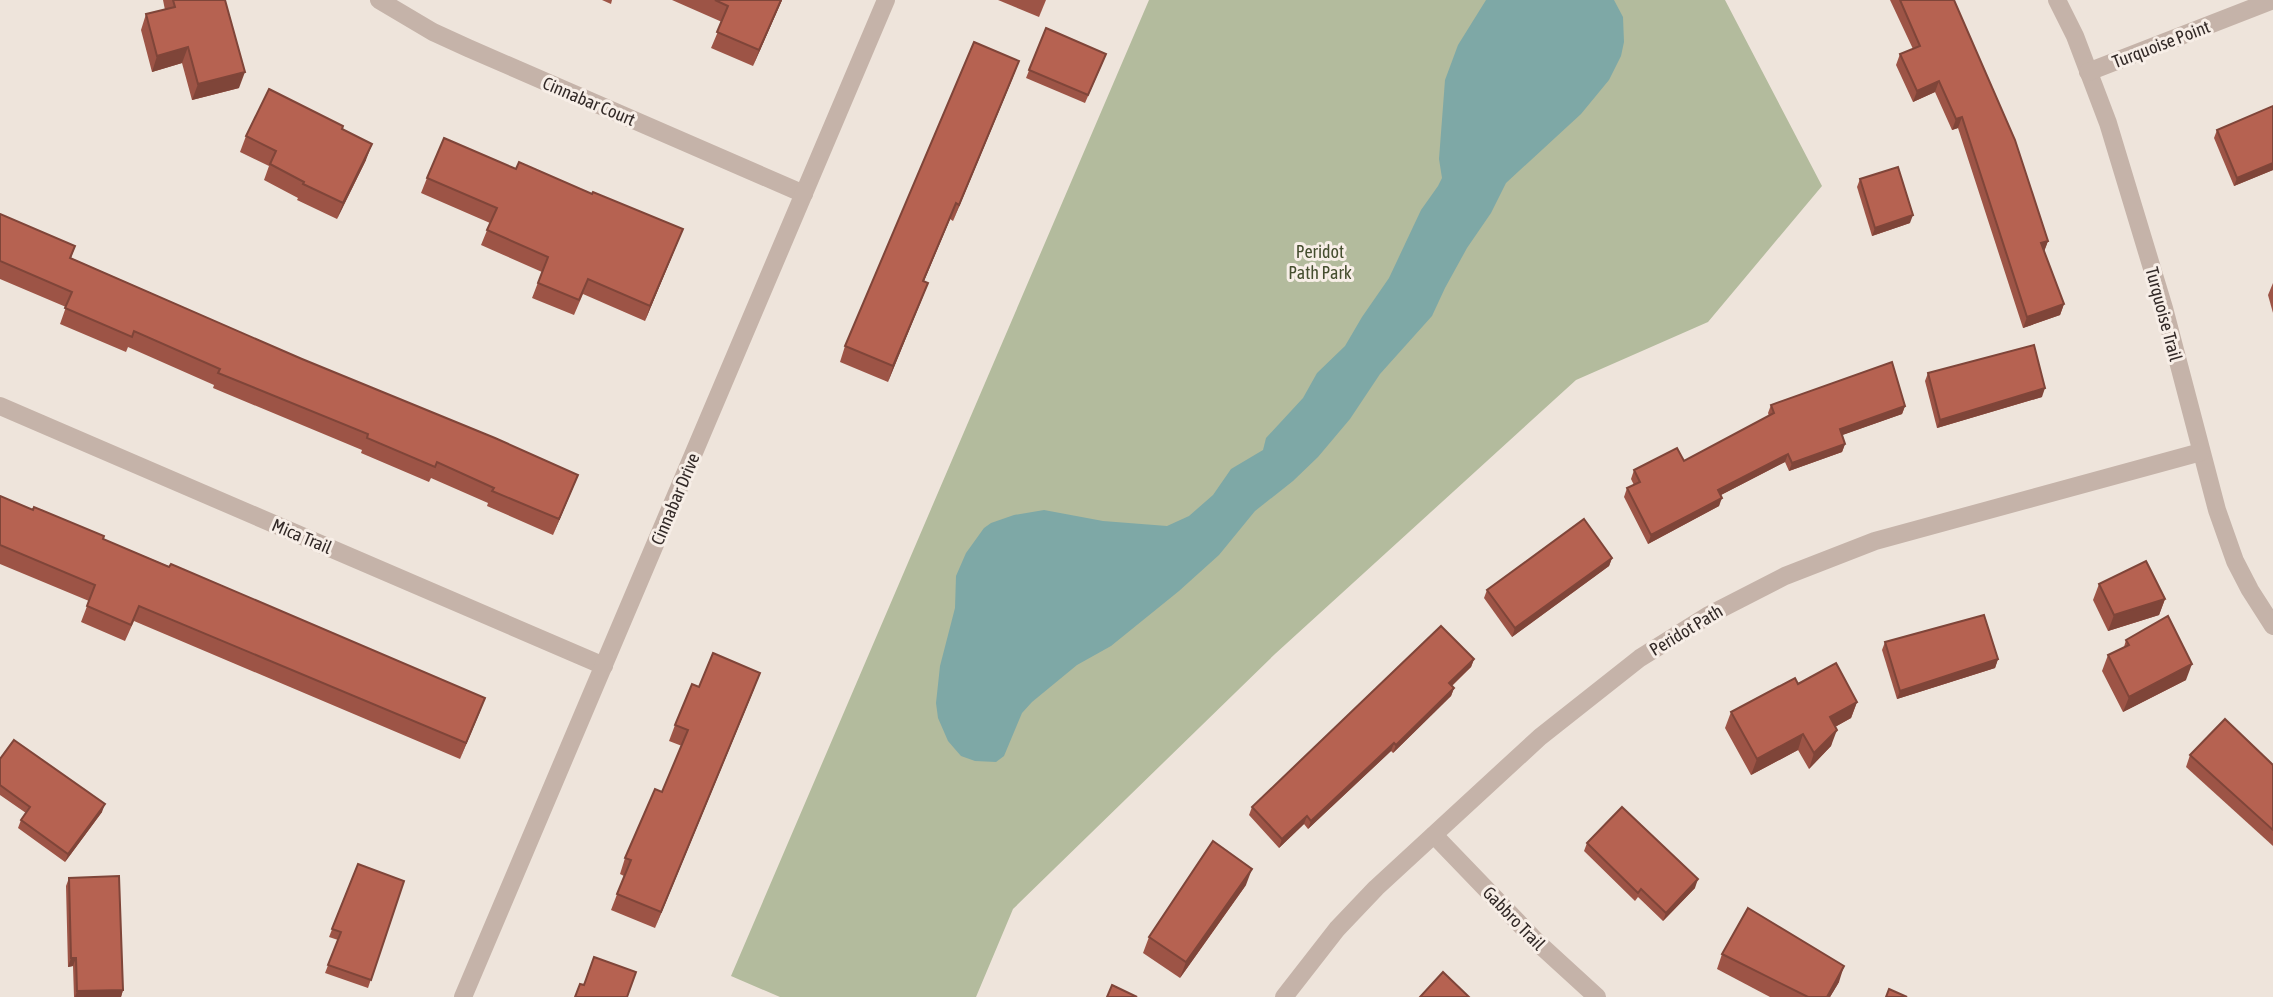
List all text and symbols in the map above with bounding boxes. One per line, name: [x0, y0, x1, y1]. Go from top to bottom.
street label: Turquoise Point: [2109, 16, 2213, 72]
street label: Cinnabar Court: [540, 72, 638, 130]
park label: Peridot Path Park: [1288, 241, 1352, 283]
street label: Turquoise Trail: [2141, 264, 2187, 364]
street label: Cinnabar Drive: [646, 450, 704, 548]
street label: Mica Trail: [269, 514, 335, 558]
street label: Peridot Path: [1646, 600, 1726, 660]
street label: Gabbro Trail: [1479, 882, 1550, 954]

